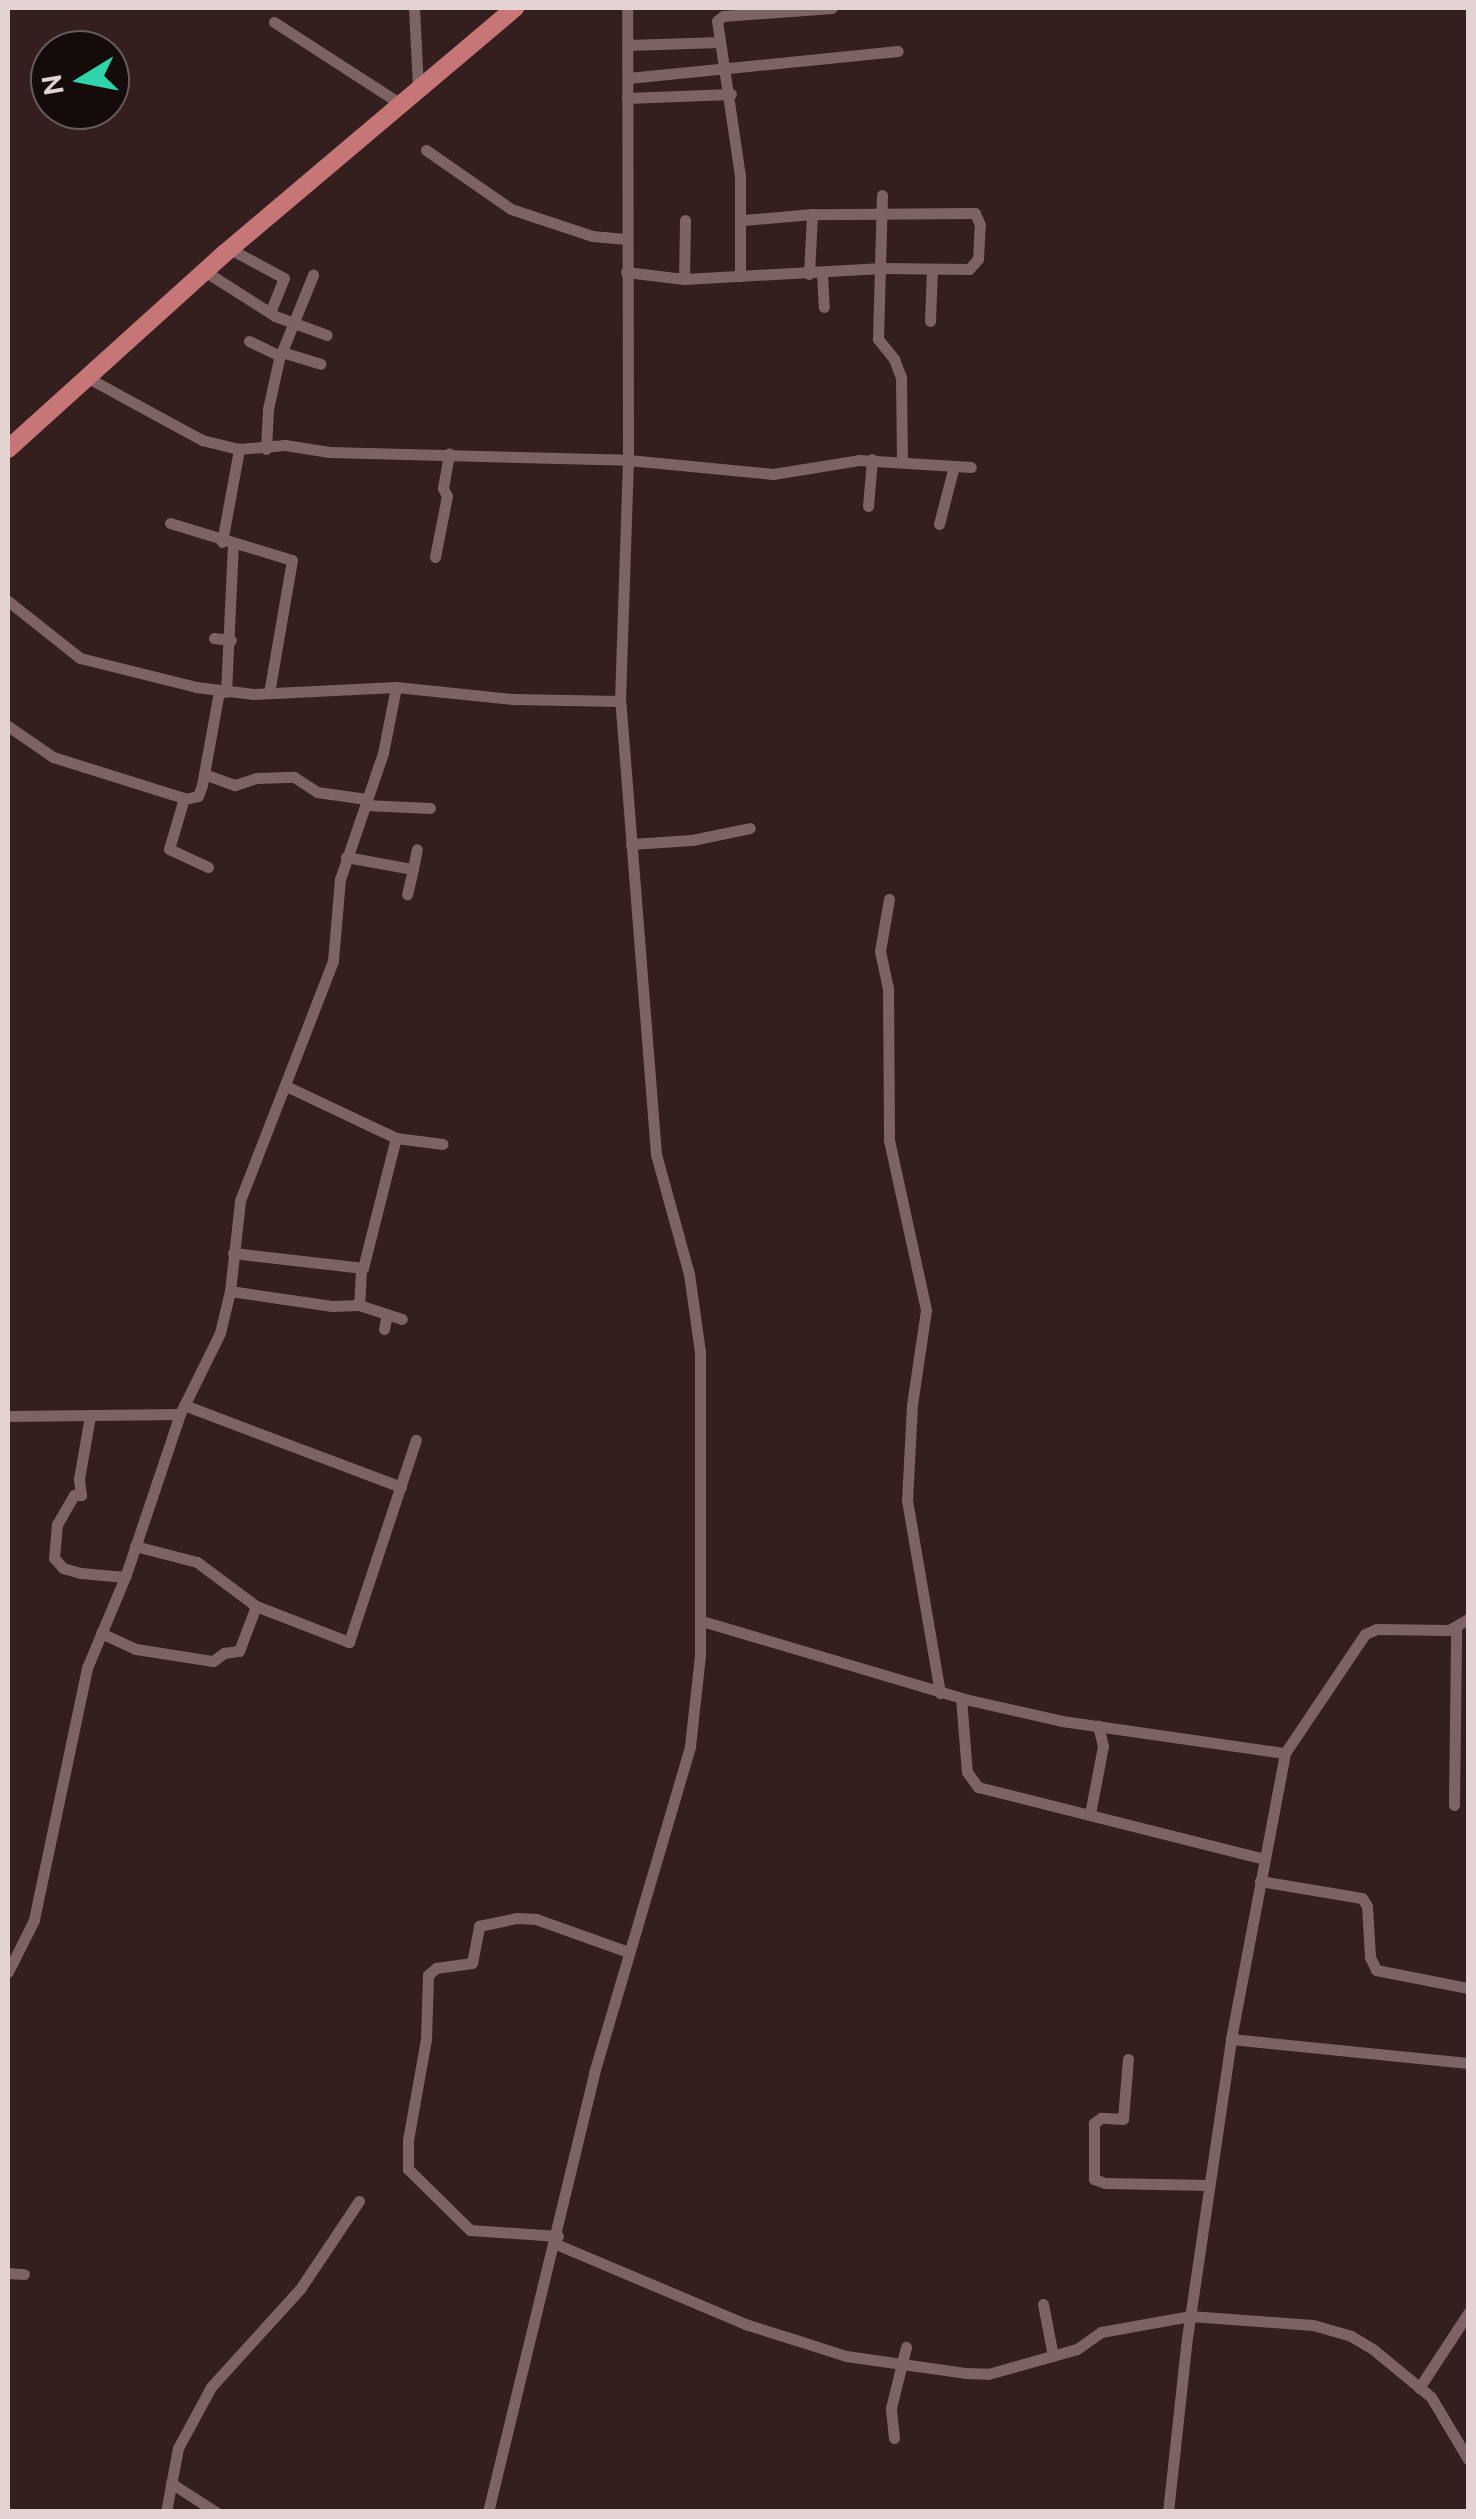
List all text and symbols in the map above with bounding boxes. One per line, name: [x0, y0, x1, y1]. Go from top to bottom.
north arrow: [30, 30, 130, 130]
text: N: [35, 72, 69, 98]

